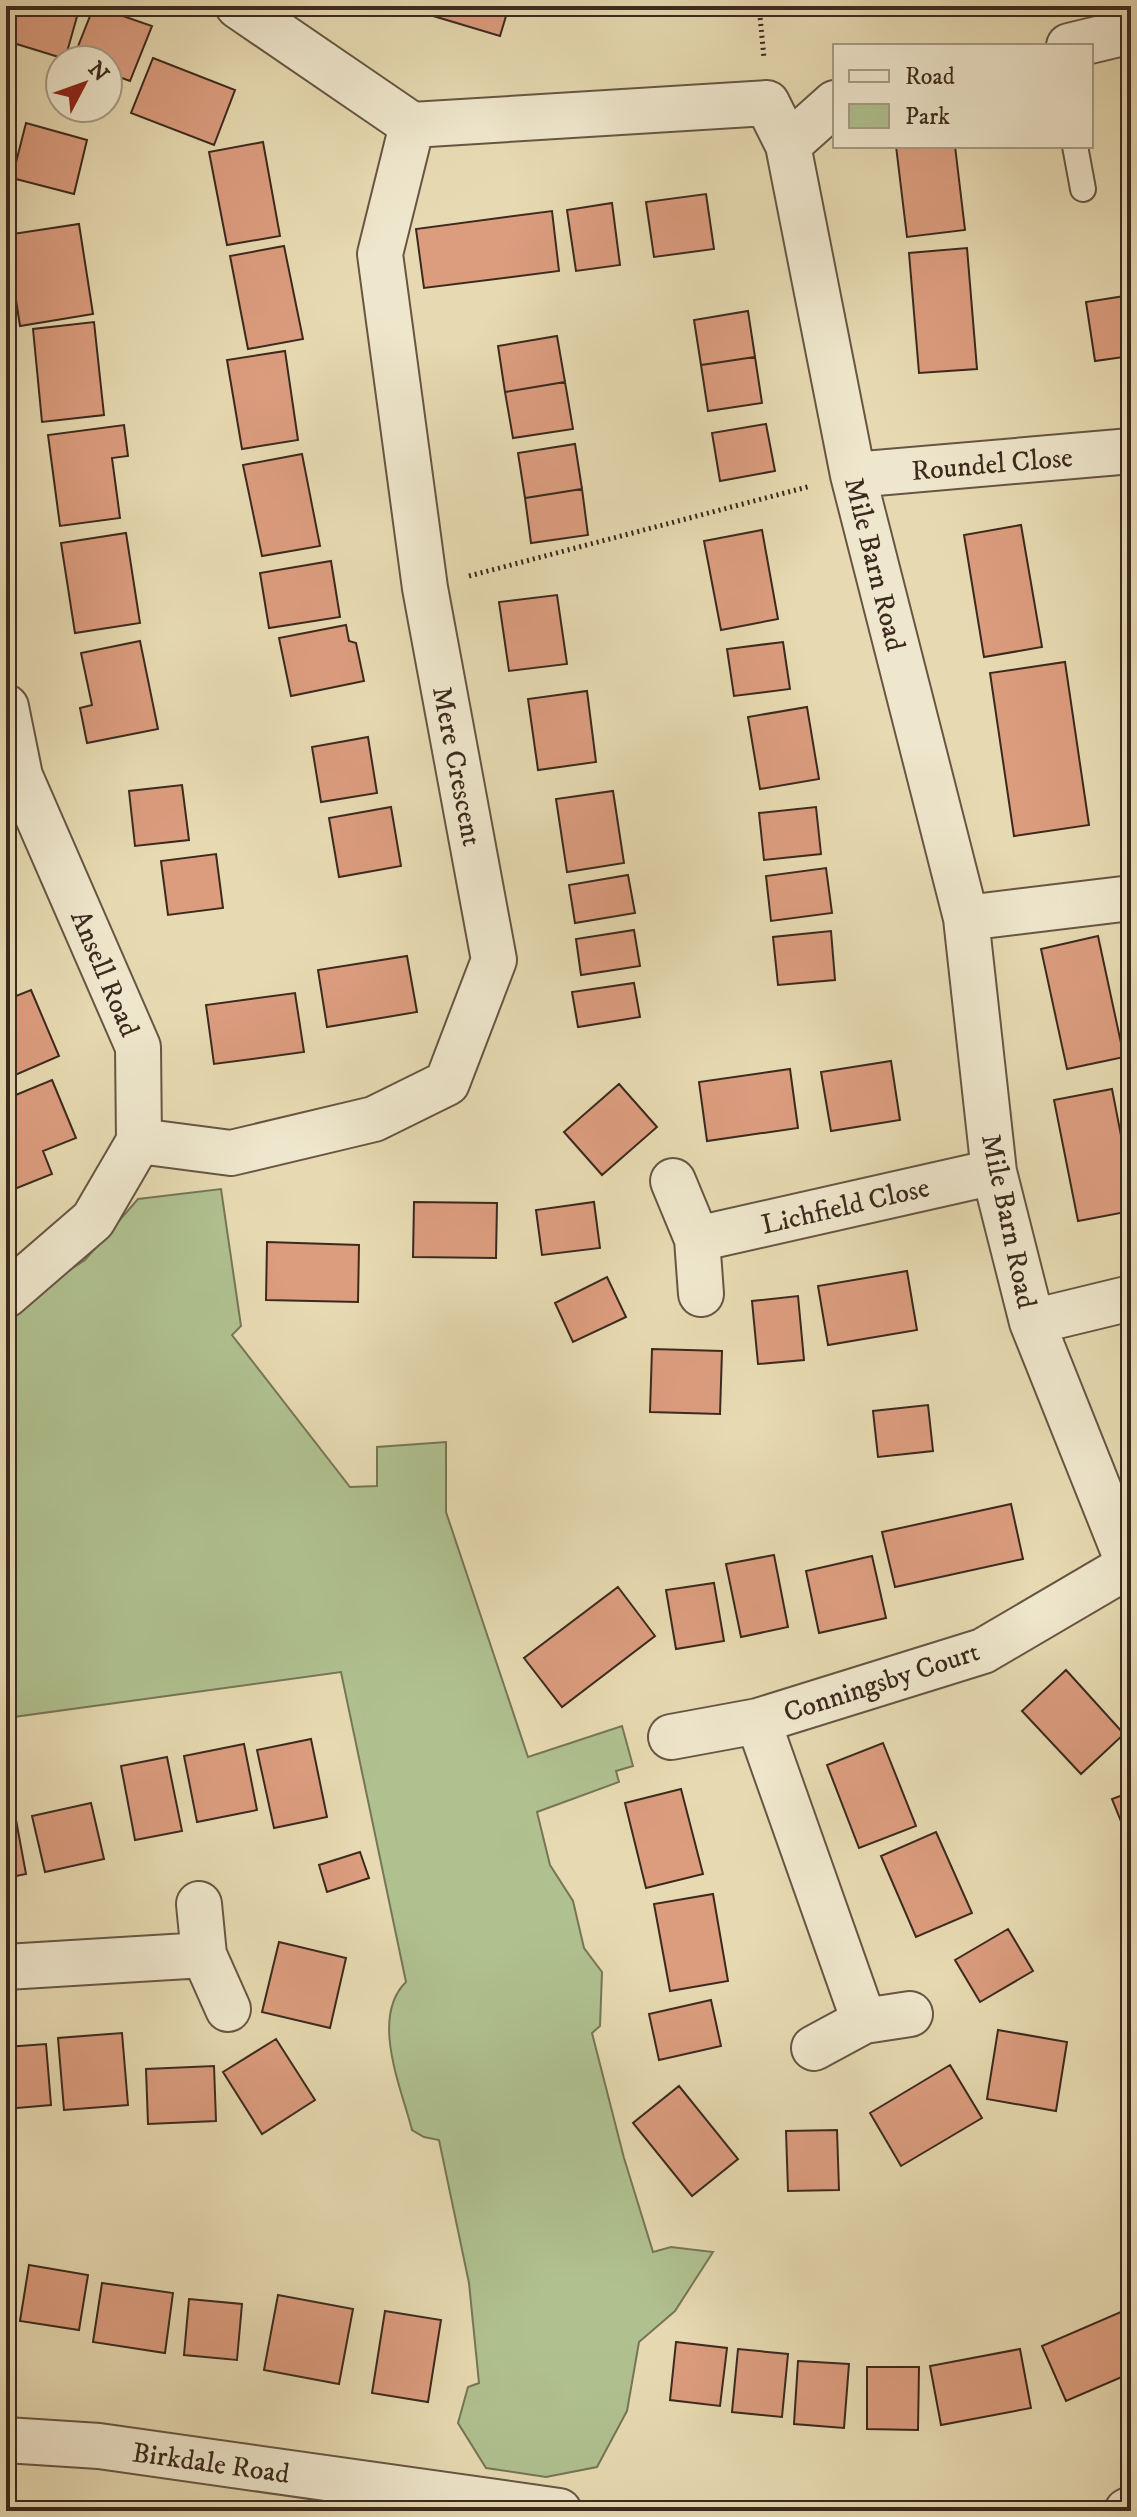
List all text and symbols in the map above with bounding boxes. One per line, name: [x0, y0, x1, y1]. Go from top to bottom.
north arrow: [44, 44, 124, 124]
legend: [833, 44, 1093, 148]
text: N: [82, 56, 114, 88]
text: Road: [905, 62, 955, 92]
text: Park: [905, 102, 950, 132]
street label: Roundel Close: [910, 440, 1074, 489]
street label: Mile Barn Road: [836, 474, 913, 655]
street label: Mere Crescent: [424, 684, 489, 849]
street label: Ansell Road: [62, 905, 147, 1042]
street label: Mile Barn Road: [973, 1131, 1044, 1312]
street label: Lichfield Close: [758, 1170, 933, 1243]
street label: Conningsby Court: [779, 1634, 984, 1731]
street label: Birkdale Road: [130, 2435, 292, 2492]

